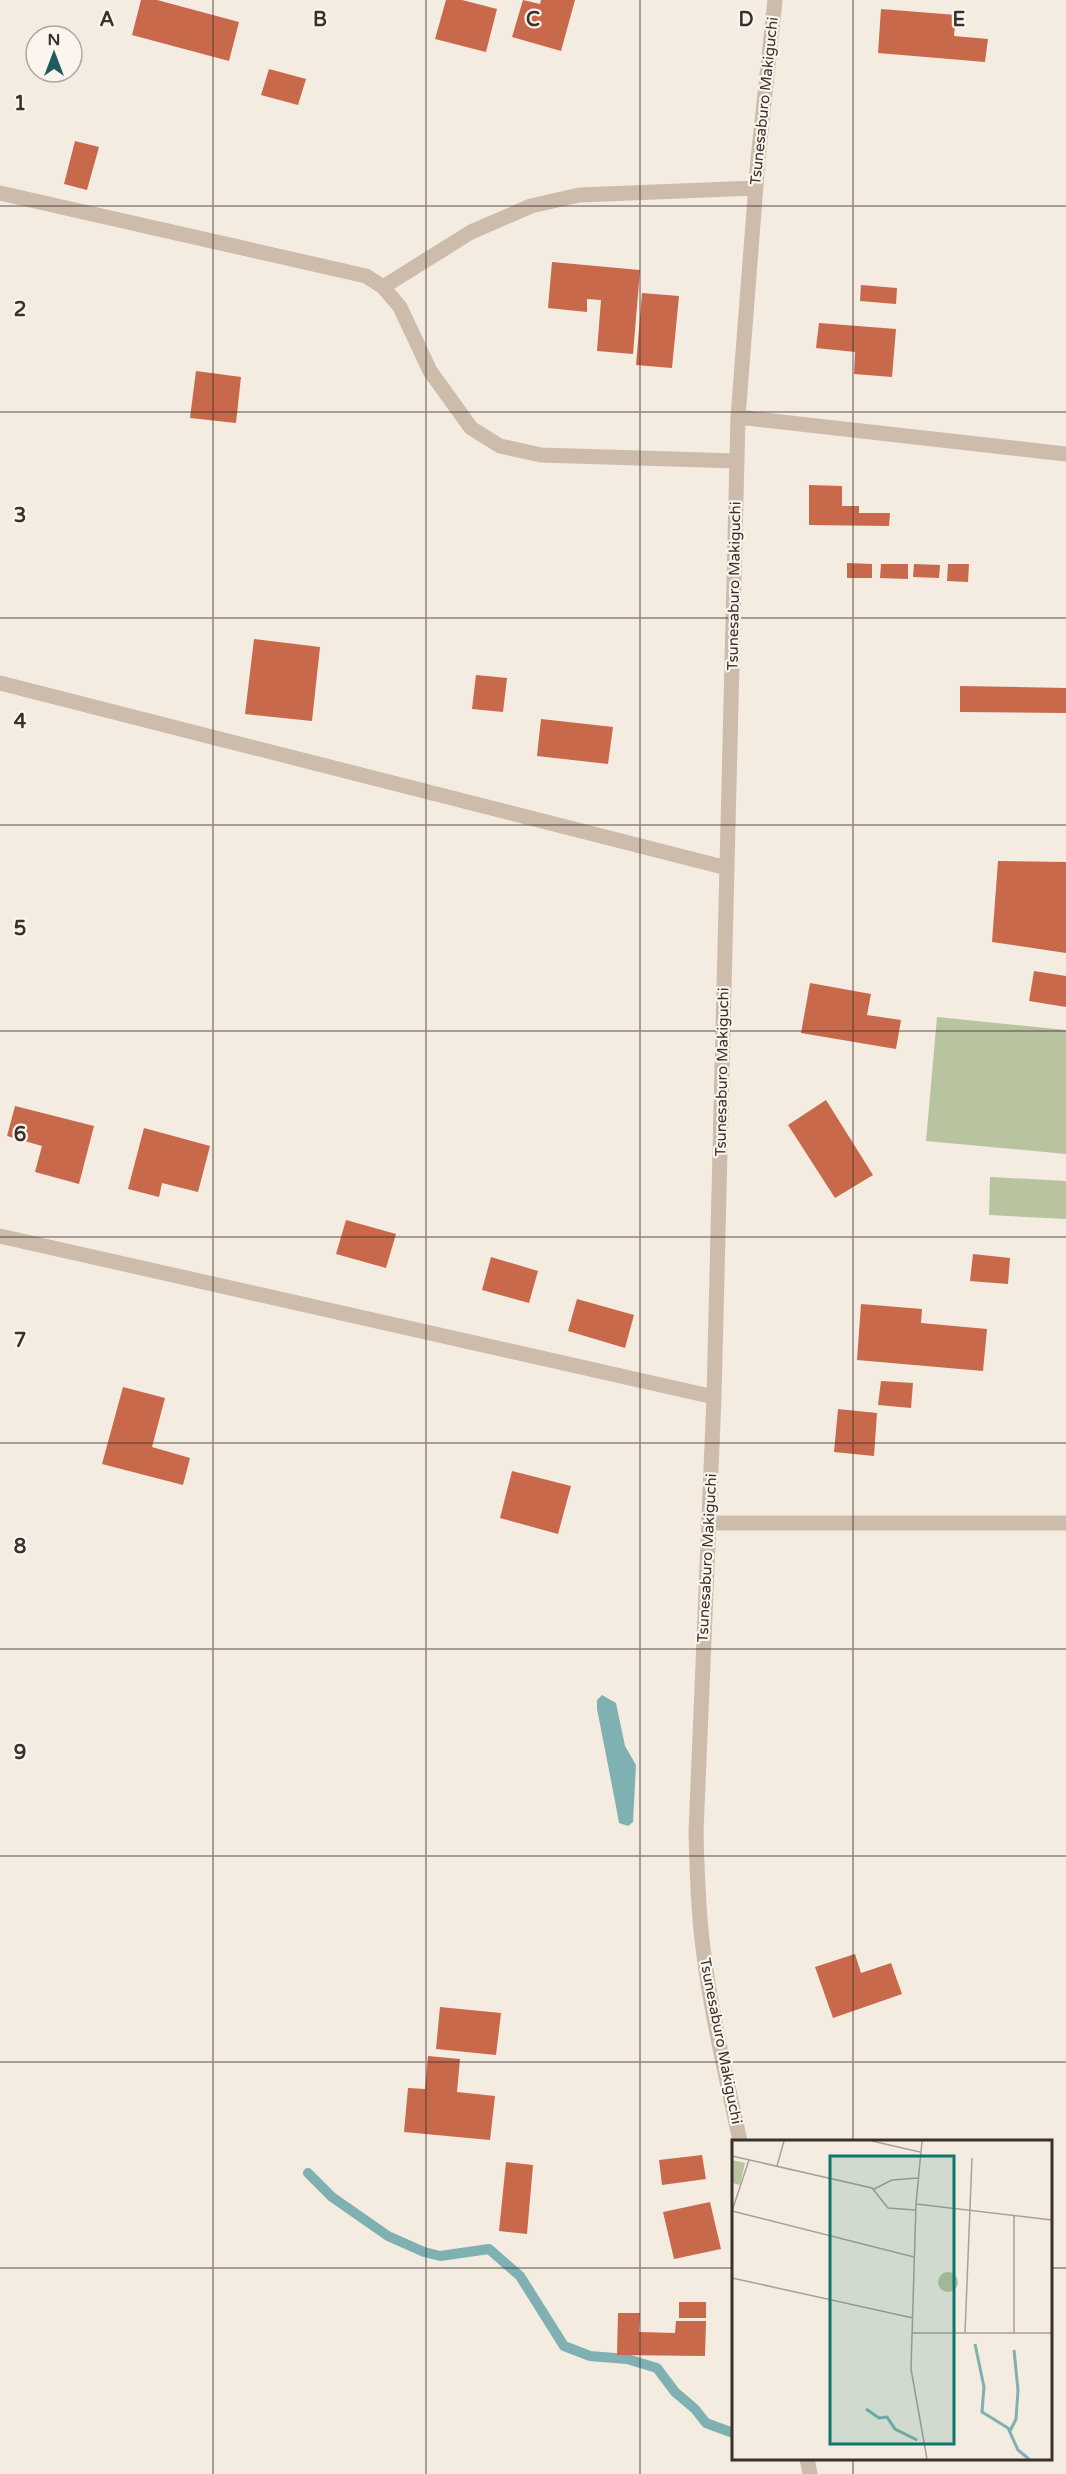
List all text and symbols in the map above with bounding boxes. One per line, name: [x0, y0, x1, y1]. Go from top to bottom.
text: A: [100, 8, 115, 32]
text: B: [313, 8, 327, 32]
text: C: [526, 8, 540, 32]
text: D: [738, 8, 754, 32]
text: E: [953, 8, 966, 32]
street label: Tsunesaburo Makiguchi: [746, 16, 782, 186]
north arrow: [24, 24, 84, 84]
text: N: [48, 30, 60, 50]
text: 1: [14, 92, 26, 116]
text: 2: [14, 298, 26, 322]
street label: Tsunesaburo Makiguchi: [724, 501, 744, 671]
text: 3: [14, 504, 26, 528]
text: 4: [14, 710, 27, 734]
text: 5: [14, 917, 26, 941]
street label: Tsunesaburo Makiguchi: [712, 987, 732, 1157]
text: 6: [14, 1123, 26, 1147]
text: 7: [14, 1329, 26, 1353]
street label: Tsunesaburo Makiguchi: [694, 1473, 720, 1643]
text: 8: [14, 1535, 26, 1559]
text: 9: [14, 1741, 26, 1765]
street label: Tsunesaburo Makiguchi: [696, 1956, 746, 2126]
inset map: [732, 2140, 1051, 2459]

